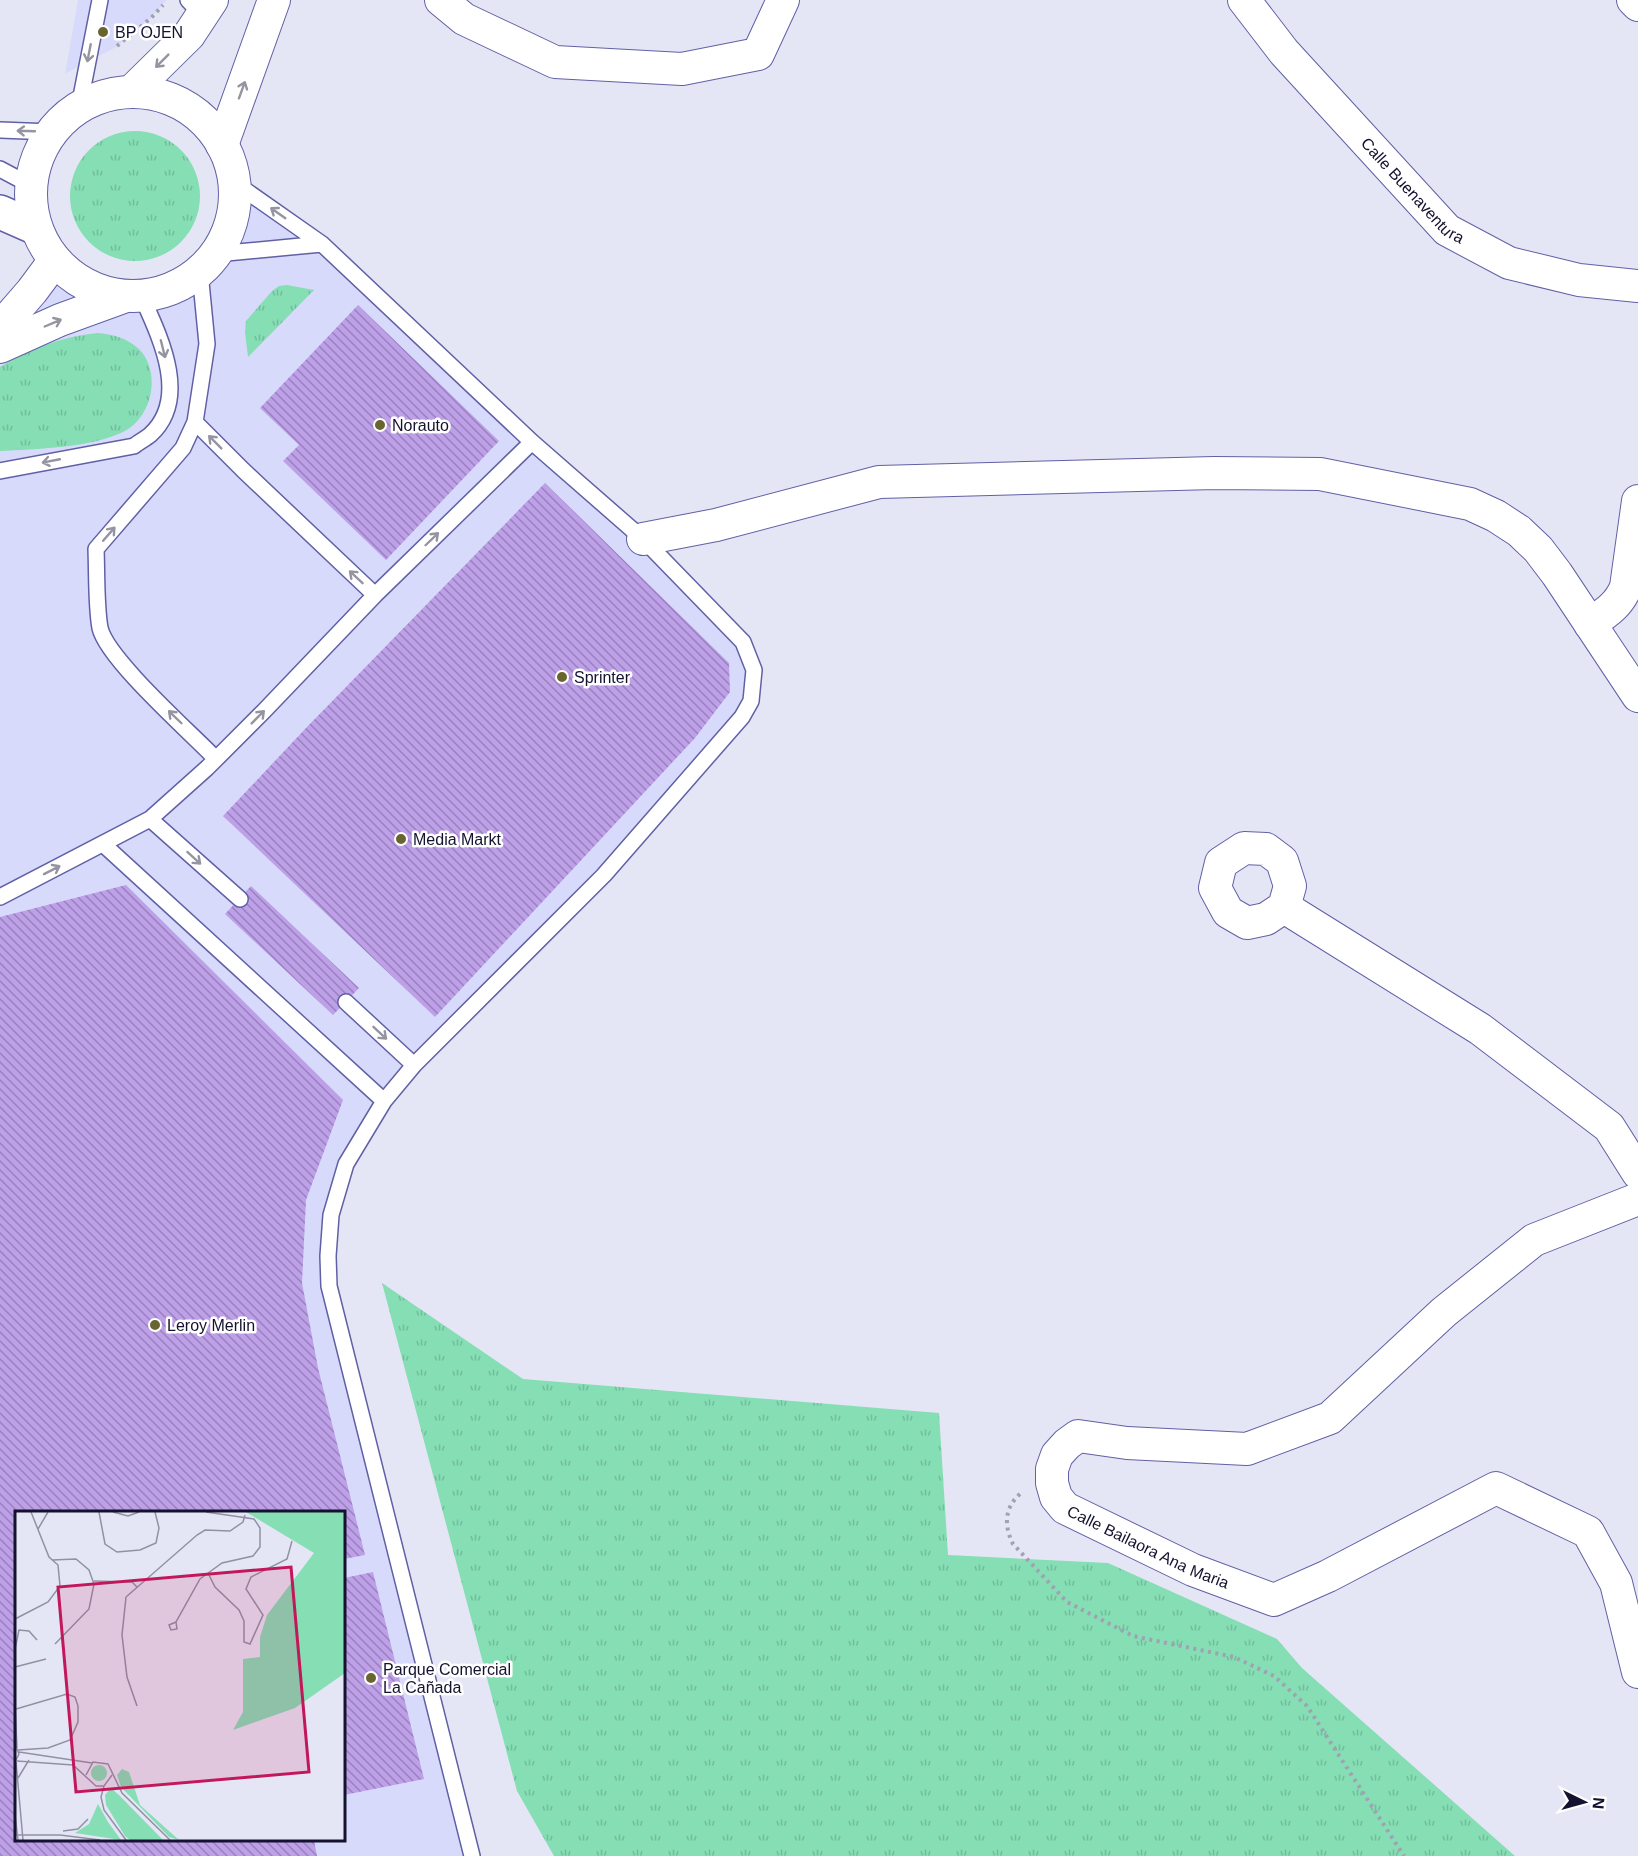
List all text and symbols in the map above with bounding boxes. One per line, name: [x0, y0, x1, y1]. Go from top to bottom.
place label: BP OJEN: [115, 24, 183, 41]
marker: BP OJEN: [96, 25, 110, 39]
one-way arrow: [83, 43, 94, 63]
one-way arrow: [154, 53, 169, 68]
one-way arrow: [238, 81, 249, 100]
one-way arrow: [17, 125, 37, 136]
street label: Calle Buenaventura: [1358, 134, 1467, 247]
one-way arrow: [271, 207, 287, 219]
one-way arrow: [44, 317, 62, 328]
one-way arrow: [158, 339, 170, 358]
place label: Norauto: [392, 417, 449, 434]
marker: Norauto: [373, 418, 387, 432]
one-way arrow: [208, 435, 222, 450]
one-way arrow: [42, 456, 61, 467]
one-way arrow: [102, 527, 116, 542]
one-way arrow: [424, 532, 439, 547]
one-way arrow: [349, 570, 364, 584]
place label: Sprinter: [574, 669, 631, 686]
marker: Sprinter: [555, 670, 569, 684]
one-way arrow: [167, 710, 182, 725]
one-way arrow: [250, 710, 265, 725]
place label: Media Markt: [413, 831, 502, 848]
marker: Media Markt: [394, 832, 408, 846]
one-way arrow: [186, 851, 201, 865]
one-way arrow: [43, 864, 60, 876]
one-way arrow: [372, 1026, 387, 1040]
place label: Leroy Merlin: [167, 1317, 255, 1334]
marker: Leroy Merlin: [148, 1318, 162, 1332]
street label: Calle Bailaora Ana Maria: [1065, 1502, 1231, 1592]
inset map: [15, 1511, 345, 1841]
place label: Parque Comercial La Cañada: [383, 1661, 511, 1696]
marker: Parque Comercial La Cañada: [364, 1671, 378, 1685]
north arrow: [1554, 1772, 1614, 1832]
text: N: [1589, 1797, 1607, 1810]

